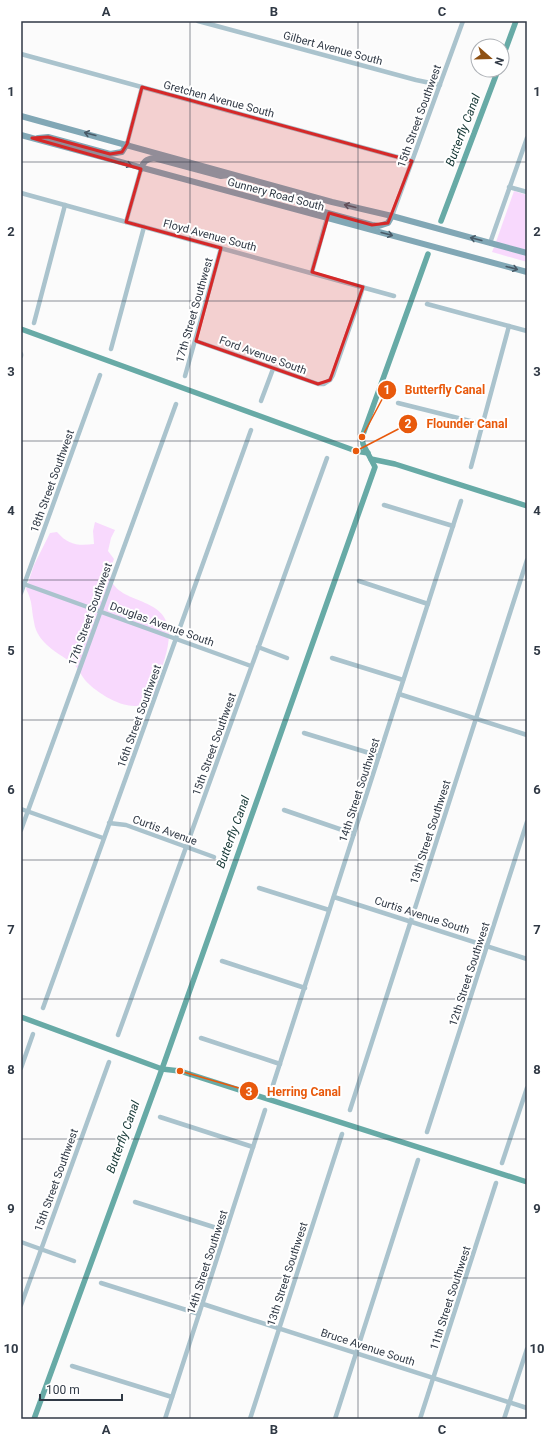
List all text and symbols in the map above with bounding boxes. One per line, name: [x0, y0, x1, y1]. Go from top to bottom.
text: A: [102, 4, 111, 19]
text: B: [270, 4, 278, 19]
text: C: [438, 4, 447, 19]
street label: Gilbert Avenue South: [282, 29, 384, 68]
north arrow: [470, 38, 510, 78]
text: N: [491, 55, 506, 67]
street label: 15th Street Southwest: [395, 63, 444, 169]
street label: Gretchen Avenue South: [162, 78, 276, 121]
text: 1: [7, 84, 15, 99]
text: 1: [533, 84, 541, 99]
water label: Butterfly Canal: [443, 92, 483, 168]
one-way arrow: [84, 130, 97, 138]
one-way arrow: [119, 161, 132, 168]
street label: Gunnery Road South: [226, 175, 326, 214]
one-way arrow: [344, 202, 357, 209]
street label: Floyd Avenue South: [162, 217, 258, 254]
text: 2: [7, 224, 15, 239]
text: 2: [533, 224, 541, 239]
one-way arrow: [380, 231, 393, 238]
one-way arrow: [470, 235, 483, 243]
street label: 17th Street Southwest: [173, 256, 216, 364]
one-way arrow: [505, 265, 518, 272]
street label: Ford Avenue South: [217, 334, 308, 377]
text: 3: [7, 364, 15, 379]
text: 3: [533, 364, 541, 379]
callout: Butterfly Canal: [377, 378, 493, 402]
text: 1: [384, 383, 390, 397]
text: Butterfly Canal: [405, 383, 485, 397]
callout: Flounder Canal: [398, 412, 516, 436]
text: 2: [405, 417, 412, 431]
text: Flounder Canal: [426, 417, 508, 431]
street label: 18th Street Southwest: [28, 428, 77, 534]
text: 4: [7, 503, 15, 518]
text: 4: [533, 503, 541, 518]
street label: 17th Street Southwest: [66, 561, 115, 667]
street label: Douglas Avenue South: [108, 600, 216, 649]
text: 5: [7, 643, 15, 658]
text: 5: [533, 643, 541, 658]
street label: 16th Street Southwest: [115, 663, 164, 769]
street label: 15th Street Southwest: [190, 691, 239, 797]
street label: 14th Street Southwest: [337, 736, 383, 844]
street label: 13th Street Southwest: [408, 778, 454, 886]
text: 6: [7, 782, 15, 797]
text: 6: [533, 782, 541, 797]
water label: Butterfly Canal: [213, 794, 253, 870]
street label: Curtis Avenue: [131, 813, 199, 848]
street label: Curtis Avenue South: [373, 894, 471, 937]
street label: 12th Street Southwest: [447, 920, 493, 1028]
text: 7: [7, 922, 15, 937]
text: 7: [533, 922, 541, 937]
text: 8: [7, 1062, 15, 1077]
text: 8: [533, 1062, 541, 1077]
callout: Herring Canal: [239, 1079, 349, 1103]
text: 3: [246, 1085, 253, 1099]
text: Herring Canal: [267, 1085, 341, 1099]
water label: Butterfly Canal: [103, 1099, 143, 1175]
street label: 15th Street Southwest: [32, 1127, 81, 1233]
text: 9: [7, 1201, 15, 1216]
text: 9: [533, 1201, 541, 1216]
street label: 14th Street Southwest: [185, 1208, 231, 1316]
street label: 13th Street Southwest: [265, 1220, 311, 1328]
street label: 11th Street Southwest: [428, 1244, 474, 1352]
street label: Bruce Avenue South: [319, 1326, 417, 1369]
text: 10: [4, 1341, 18, 1356]
text: 10: [530, 1341, 544, 1356]
scale bar: [40, 1376, 122, 1402]
text: 100 m: [46, 1383, 80, 1397]
text: A: [102, 1422, 111, 1437]
text: B: [270, 1422, 278, 1437]
text: C: [438, 1422, 447, 1437]

